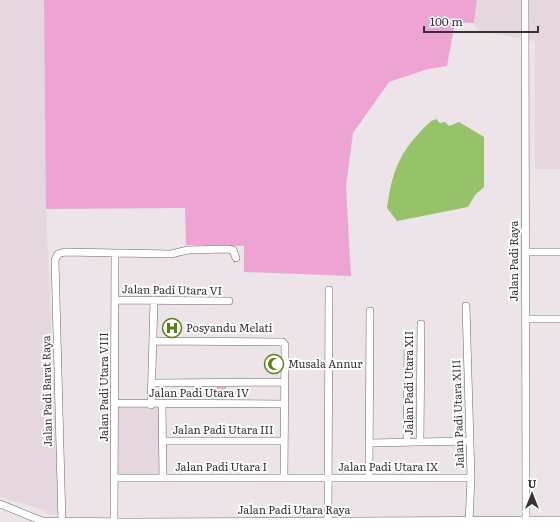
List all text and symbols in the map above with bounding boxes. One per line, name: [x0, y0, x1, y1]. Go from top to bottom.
scale bar: [424, 8, 538, 34]
text: 100 m: [430, 12, 463, 30]
street label: Jalan Padi Raya: [505, 220, 521, 301]
street label: Jalan Padi Utara VI: [122, 280, 222, 298]
hospital icon: Posyandu Melati: [161, 317, 183, 339]
place label: Posyandu Melati: [186, 319, 273, 335]
street label: Jalan Padi Utara XII: [400, 331, 416, 435]
street label: Jalan Padi Utara VIII: [95, 332, 111, 442]
street label: Jalan Padi Barat Raya: [37, 335, 55, 447]
mosque icon: Musala Annur: [263, 353, 285, 375]
place label: Musala Annur: [288, 355, 363, 371]
street label: Jalan Padi Utara XIII: [447, 359, 467, 469]
street label: Jalan Padi Utara IV: [149, 384, 249, 400]
street label: Jalan Padi Utara III: [172, 421, 274, 437]
street label: Jalan Padi Utara I: [175, 458, 267, 474]
street label: Jalan Padi Utara IX: [338, 458, 438, 474]
north arrow: [512, 474, 552, 514]
text: U: [528, 475, 537, 491]
street label: Jalan Padi Utara Raya: [238, 501, 351, 517]

